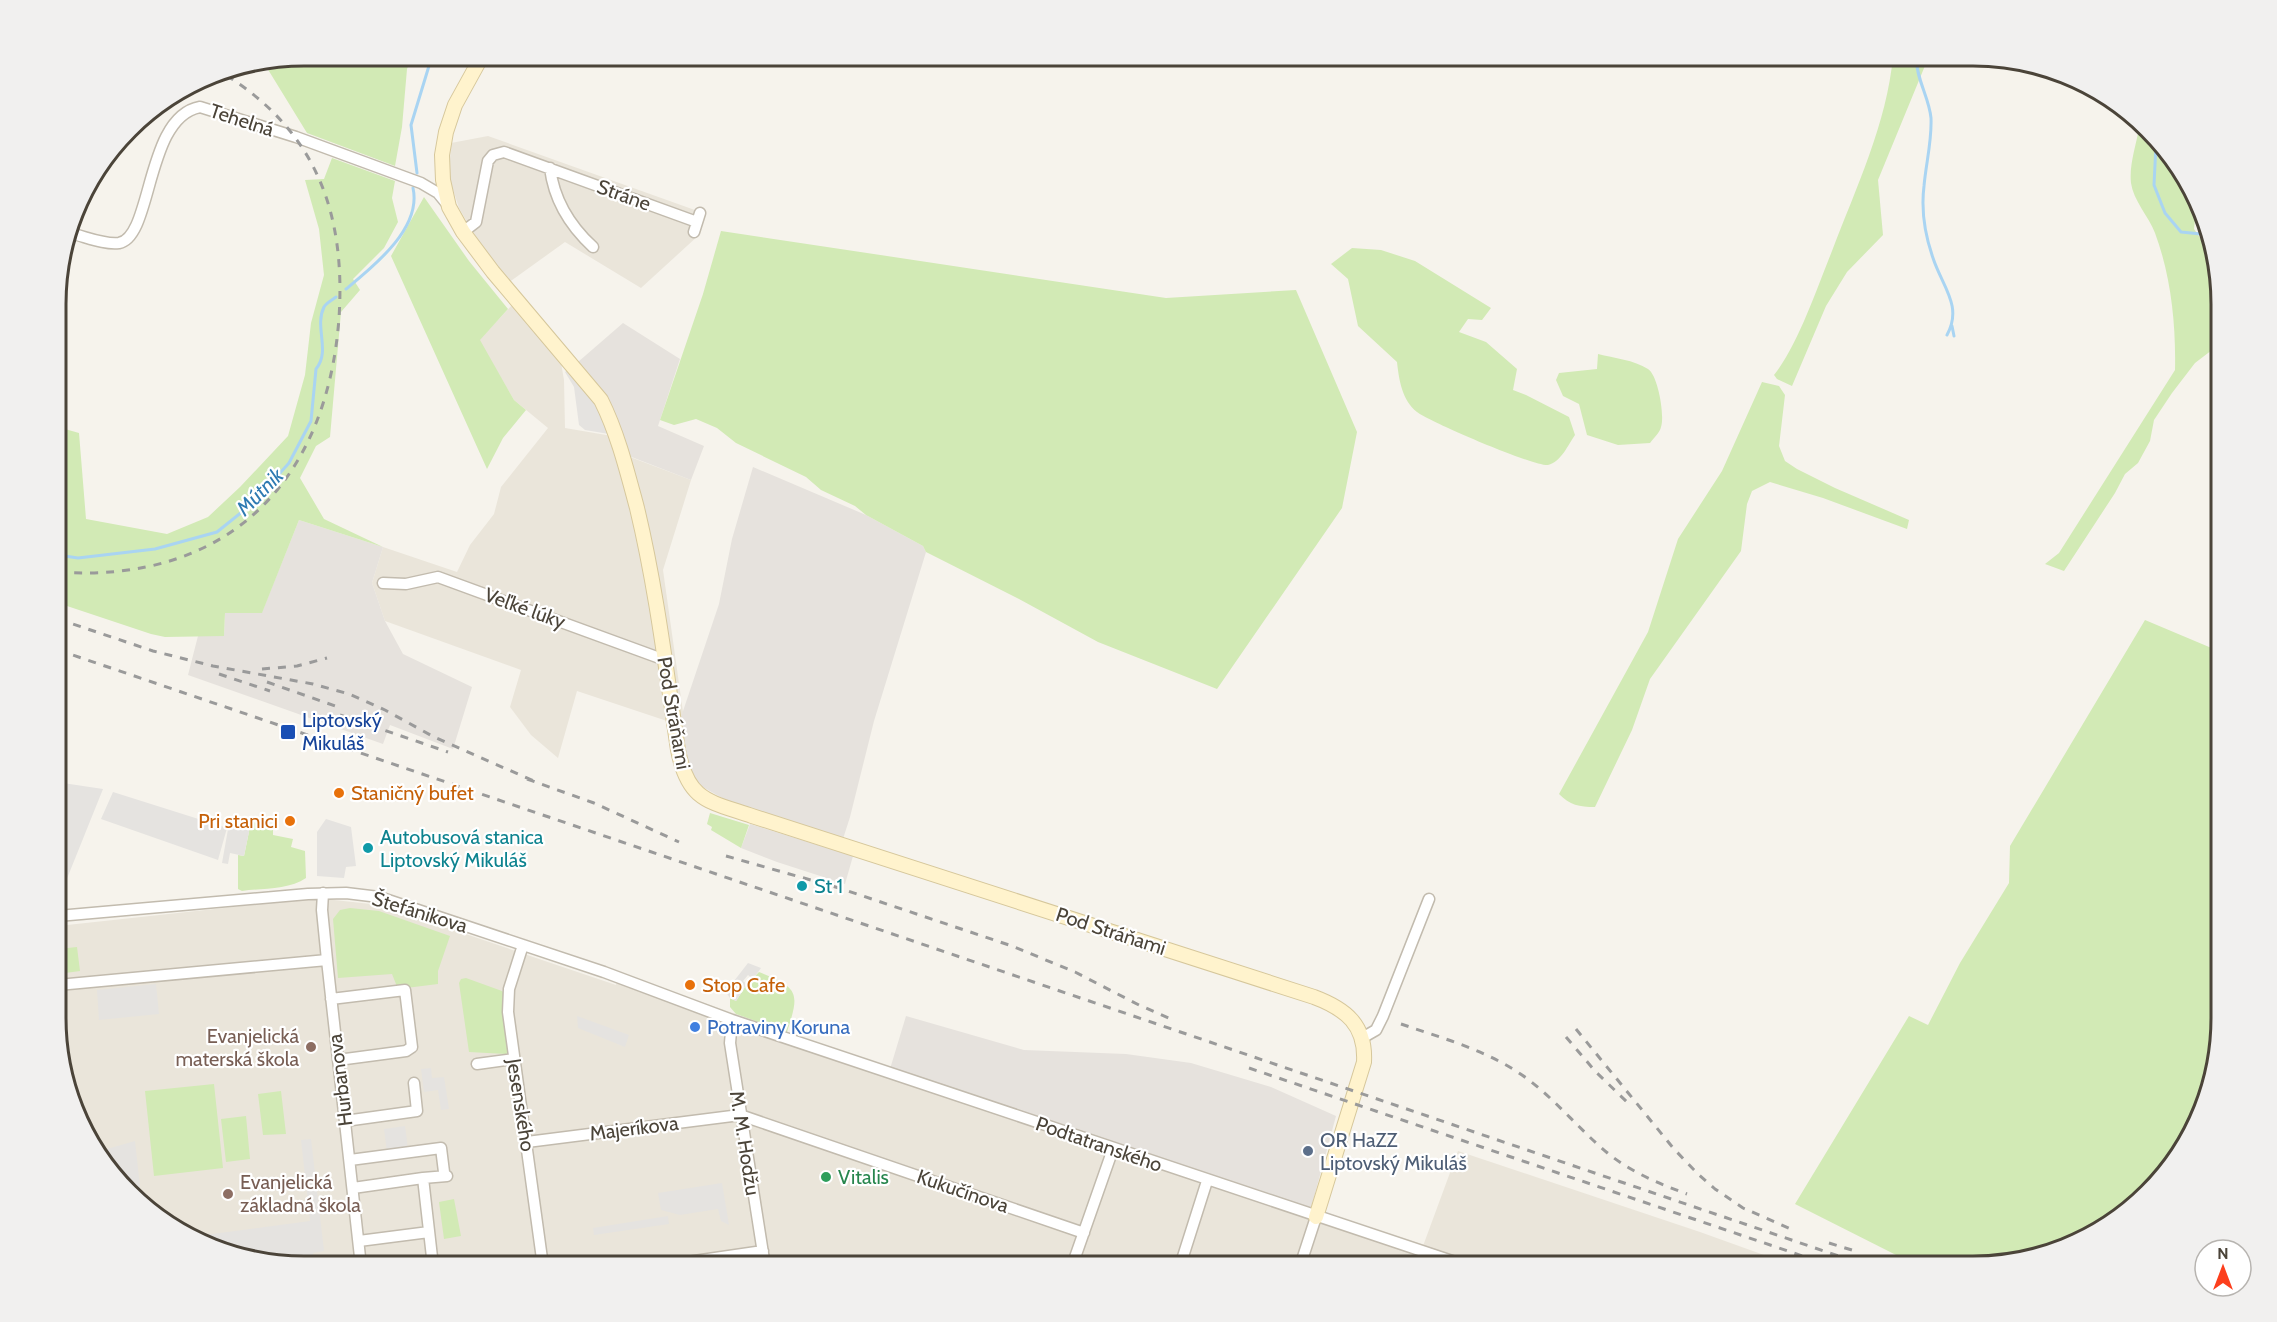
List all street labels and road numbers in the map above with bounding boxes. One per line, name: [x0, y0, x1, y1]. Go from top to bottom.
street label: Tehelná: [207, 98, 277, 142]
street label: Stráne: [594, 174, 654, 216]
street label: Veľké lúky: [481, 582, 569, 634]
street label: Pod Stráňami: [652, 655, 696, 771]
street label: Štefánikova: [369, 886, 471, 938]
street label: Pod Stráňami: [1053, 902, 1169, 960]
street label: Hurbanova: [322, 1032, 358, 1127]
street label: Jesenského: [502, 1056, 540, 1153]
street label: M. M. Hodžu: [725, 1089, 765, 1197]
street label: Majeríkova: [588, 1111, 680, 1145]
street label: Podtatranského: [1033, 1111, 1165, 1177]
street label: Kukučínova: [914, 1164, 1012, 1218]

